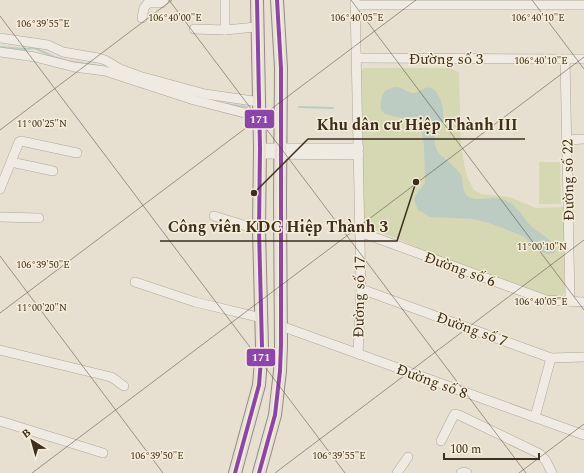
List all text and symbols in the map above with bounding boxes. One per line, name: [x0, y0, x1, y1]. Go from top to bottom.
text: 106°40'00"E: [148, 10, 202, 26]
text: 106°40'05"E: [330, 10, 384, 26]
text: 106°40'10"E: [511, 10, 565, 26]
text: 106°39'55"E: [16, 16, 70, 32]
street label: Đường số 3: [409, 48, 484, 71]
text: 106°40'10"E: [514, 53, 568, 69]
line badge: 171: [244, 109, 275, 129]
text: 171: [250, 111, 268, 128]
callout: Khu dân cư Hiệp Thành III: [308, 111, 525, 139]
text: Khu dân cư Hiệp Thành III: [316, 113, 518, 137]
text: 11°00'25"N: [17, 116, 67, 132]
street label: Đường số 22: [556, 139, 581, 221]
callout: Công viên KDC Hiệp Thành 3: [160, 213, 397, 241]
text: Công viên KDC Hiệp Thành 3: [168, 215, 388, 239]
text: 11°00'10"N: [517, 239, 567, 255]
street label: Đường số 6: [421, 246, 499, 293]
street label: Đường số 17: [347, 256, 372, 338]
text: 106°39'50"E: [16, 257, 70, 273]
text: 106°40'05"E: [514, 294, 568, 310]
text: 11°00'20"N: [17, 300, 67, 316]
street label: Đường số 7: [433, 306, 511, 353]
line badge: 171: [246, 348, 276, 367]
text: 171: [252, 349, 270, 366]
street label: Đường số 8: [393, 358, 471, 405]
north arrow: [12, 421, 52, 461]
text: B: [18, 424, 35, 443]
scale bar: [444, 435, 539, 461]
text: 100 m: [450, 440, 481, 459]
text: 106°39'50"E: [130, 448, 184, 464]
text: 106°39'55"E: [312, 448, 366, 464]

